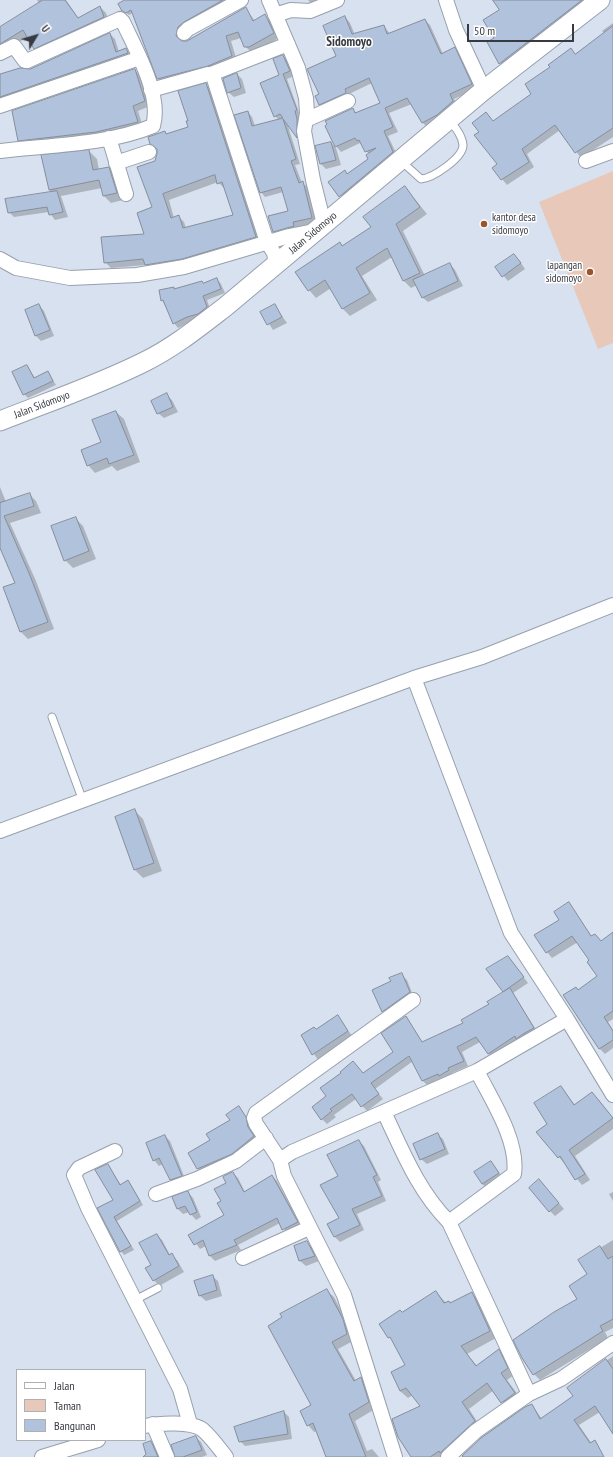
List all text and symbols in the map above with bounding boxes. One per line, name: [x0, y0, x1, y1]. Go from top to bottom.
north arrow: [16, 16, 56, 56]
scale bar: [469, 16, 576, 42]
text: U: [38, 22, 53, 35]
text: 50 m: [474, 23, 495, 38]
district label: Sidomoyo: [326, 34, 372, 50]
street label: Jalan Sidomoyo: [286, 209, 340, 257]
place label: kantor desa sidomoyo: [492, 211, 536, 237]
marker: kantor desa sidomoyo: [479, 219, 489, 229]
place label: lapangan sidomoyo: [546, 259, 582, 285]
marker: lapangan sidomoyo: [585, 267, 595, 277]
street label: Jalan Sidomoyo: [12, 388, 72, 422]
legend: [16, 1369, 146, 1441]
text: Jalan: [54, 1378, 75, 1393]
text: Taman: [54, 1398, 81, 1413]
text: Bangunan: [54, 1418, 95, 1433]

